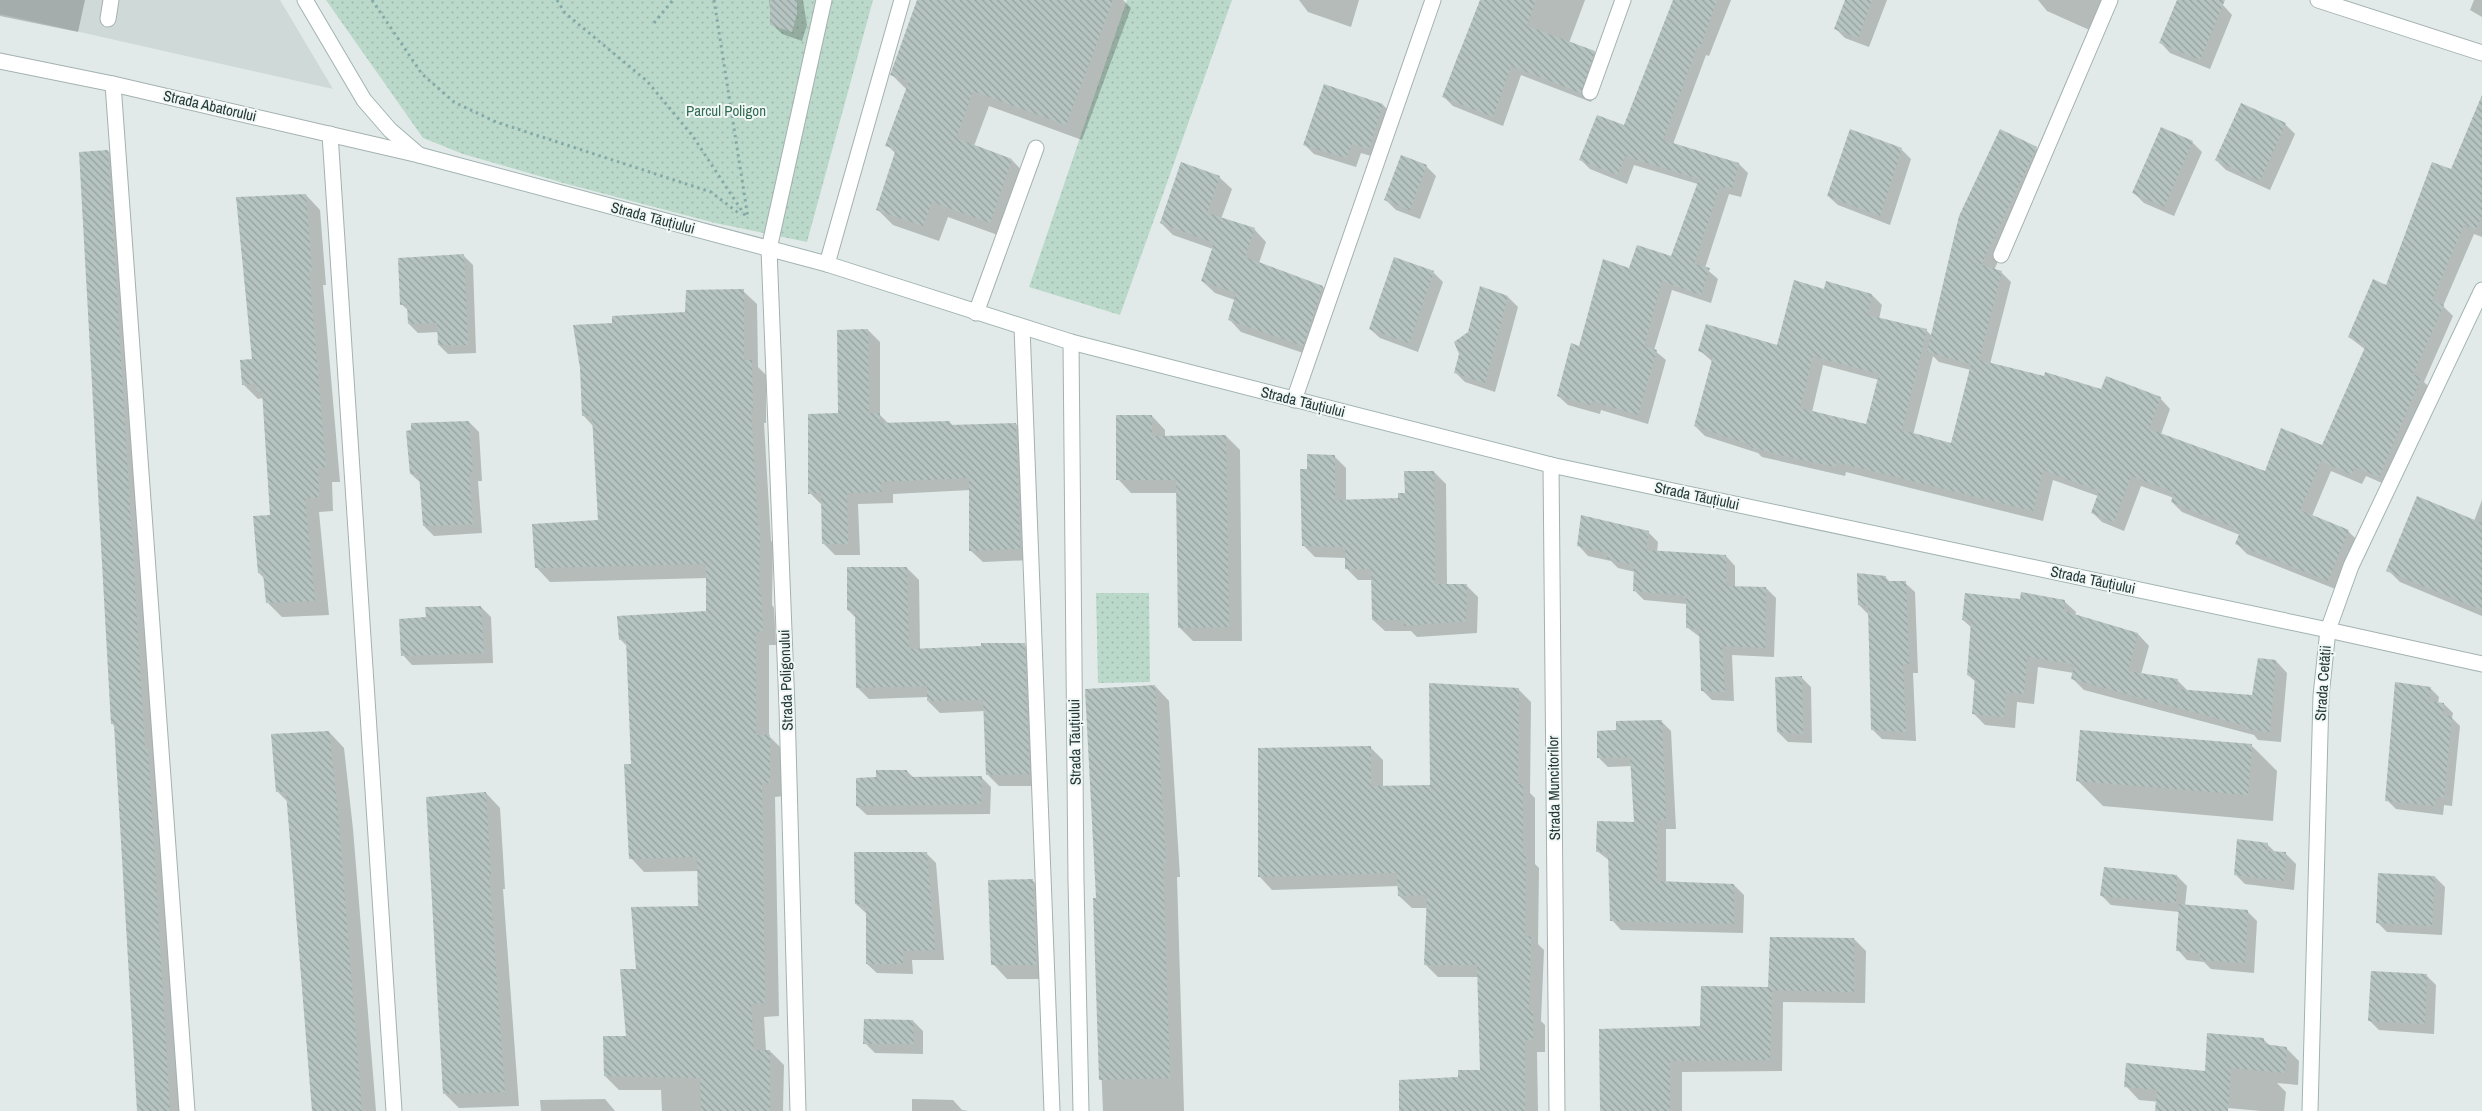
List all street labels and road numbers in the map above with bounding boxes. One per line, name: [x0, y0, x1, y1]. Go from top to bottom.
street label: Strada Abatorului: [161, 85, 259, 126]
street label: Strada Tăuțiului: [609, 196, 697, 239]
street label: Strada Tăuțiului: [1259, 381, 1347, 422]
street label: Strada Tăuțiului: [1653, 476, 1741, 515]
street label: Strada Tăuțiului: [2049, 560, 2137, 599]
street label: Strada Poligonului: [773, 629, 798, 731]
street label: Strada Cetății: [2309, 644, 2336, 722]
street label: Strada Tăuțiului: [1063, 699, 1086, 785]
street label: Strada Muncitorilor: [1542, 736, 1565, 840]

